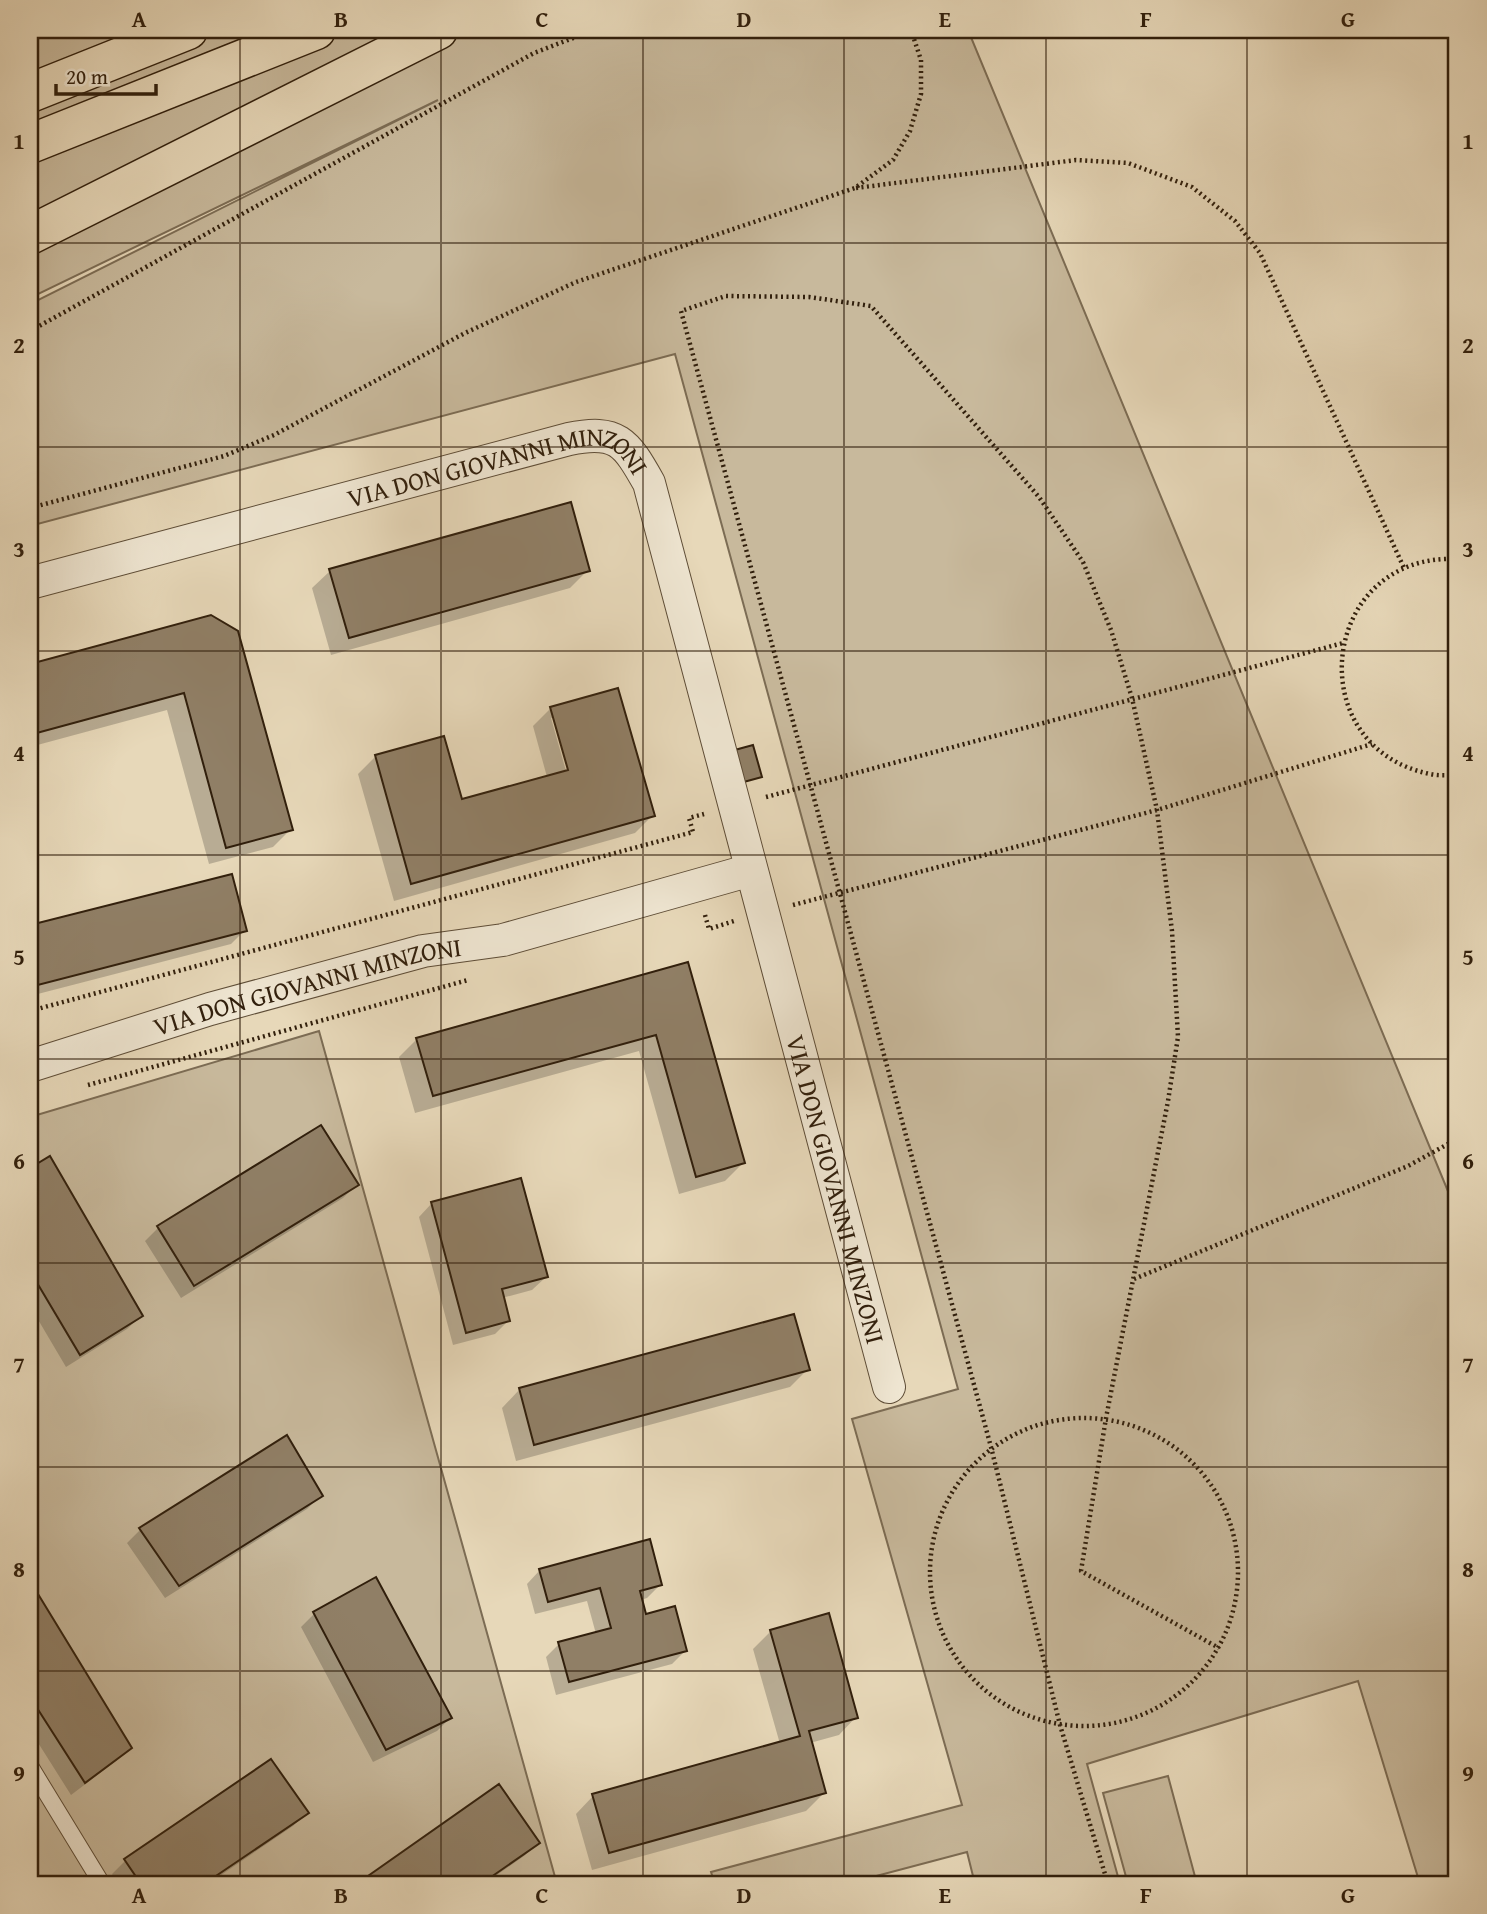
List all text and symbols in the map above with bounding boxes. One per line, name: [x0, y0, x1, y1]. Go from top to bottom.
text: A: [132, 2, 147, 35]
text: B: [334, 2, 348, 35]
text: C: [535, 2, 549, 35]
text: D: [737, 2, 752, 35]
text: E: [939, 2, 951, 35]
text: F: [1140, 2, 1152, 35]
text: G: [1341, 2, 1355, 35]
scale bar: [56, 52, 156, 96]
text: 20 m: [66, 61, 108, 92]
text: 1: [13, 124, 25, 157]
text: 1: [1462, 124, 1474, 157]
text: 2: [13, 328, 25, 361]
text: 2: [1462, 328, 1474, 361]
street label: VIA DON GIOVANNI MINZONI: [343, 416, 659, 517]
text: 3: [13, 532, 25, 565]
text: 3: [1462, 532, 1474, 565]
text: 4: [13, 736, 25, 769]
text: 4: [1462, 736, 1474, 769]
street label: VIA DON GIOVANNI MINZONI: [148, 926, 464, 1045]
text: 5: [13, 940, 25, 973]
text: 5: [1462, 940, 1474, 973]
street label: VIA DON GIOVANNI MINZONI: [777, 1030, 896, 1348]
text: 6: [13, 1144, 25, 1177]
text: 6: [1462, 1144, 1474, 1177]
text: 7: [13, 1348, 25, 1381]
text: 7: [1462, 1348, 1474, 1381]
text: 8: [13, 1552, 25, 1585]
text: 8: [1462, 1552, 1474, 1585]
text: 9: [13, 1756, 25, 1789]
text: 9: [1462, 1756, 1474, 1789]
text: A: [132, 1878, 147, 1911]
text: B: [334, 1878, 348, 1911]
text: C: [535, 1878, 549, 1911]
text: D: [737, 1878, 752, 1911]
text: E: [939, 1878, 951, 1911]
text: F: [1140, 1878, 1152, 1911]
text: G: [1341, 1878, 1355, 1911]

